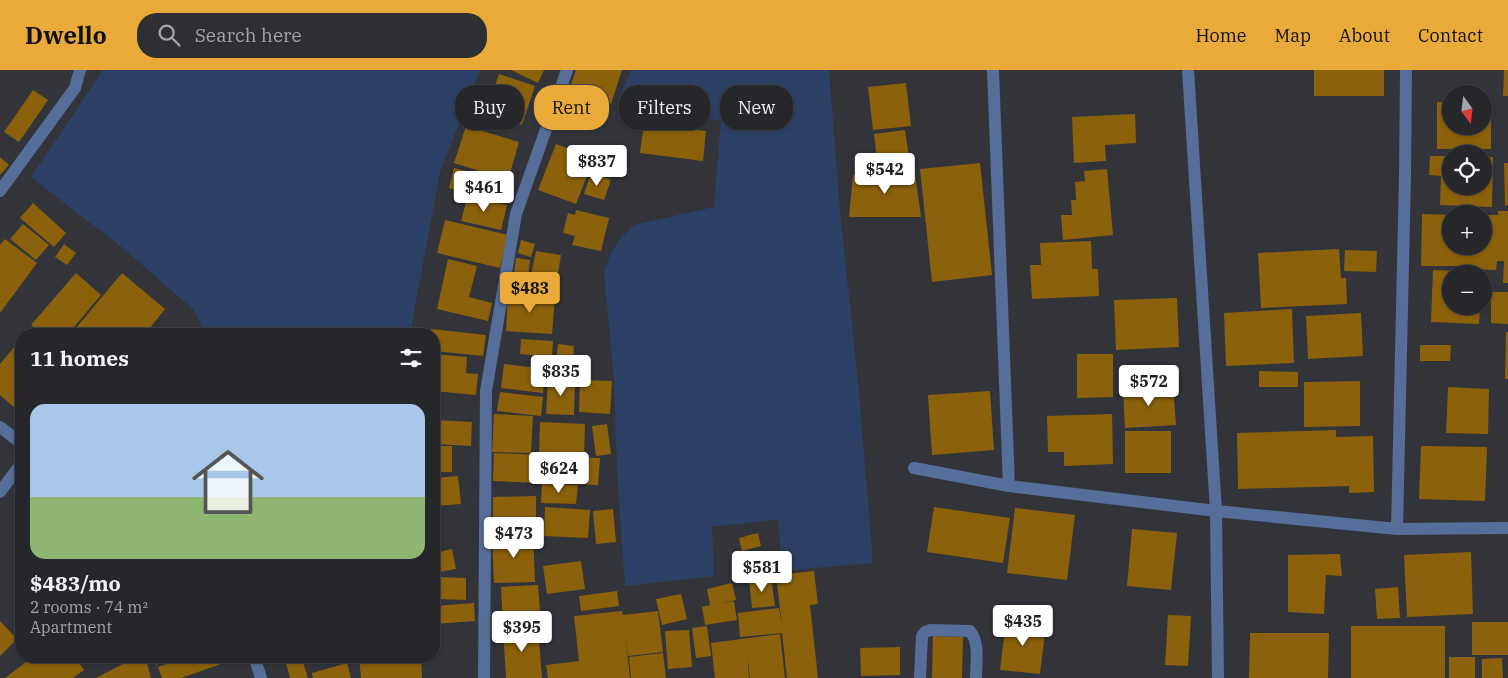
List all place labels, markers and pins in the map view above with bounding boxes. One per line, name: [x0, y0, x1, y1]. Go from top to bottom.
pin: $837: [567, 144, 627, 187]
pin: $542: [855, 152, 915, 195]
pin: $461: [454, 170, 514, 213]
pin: $483: [500, 272, 560, 314]
pin: $835: [531, 354, 591, 397]
pin: $572: [1119, 364, 1179, 407]
pin: $624: [529, 452, 589, 494]
pin: $473: [484, 516, 544, 559]
pin: $581: [732, 550, 792, 593]
pin: $435: [993, 604, 1053, 647]
pin: $395: [492, 610, 552, 653]

